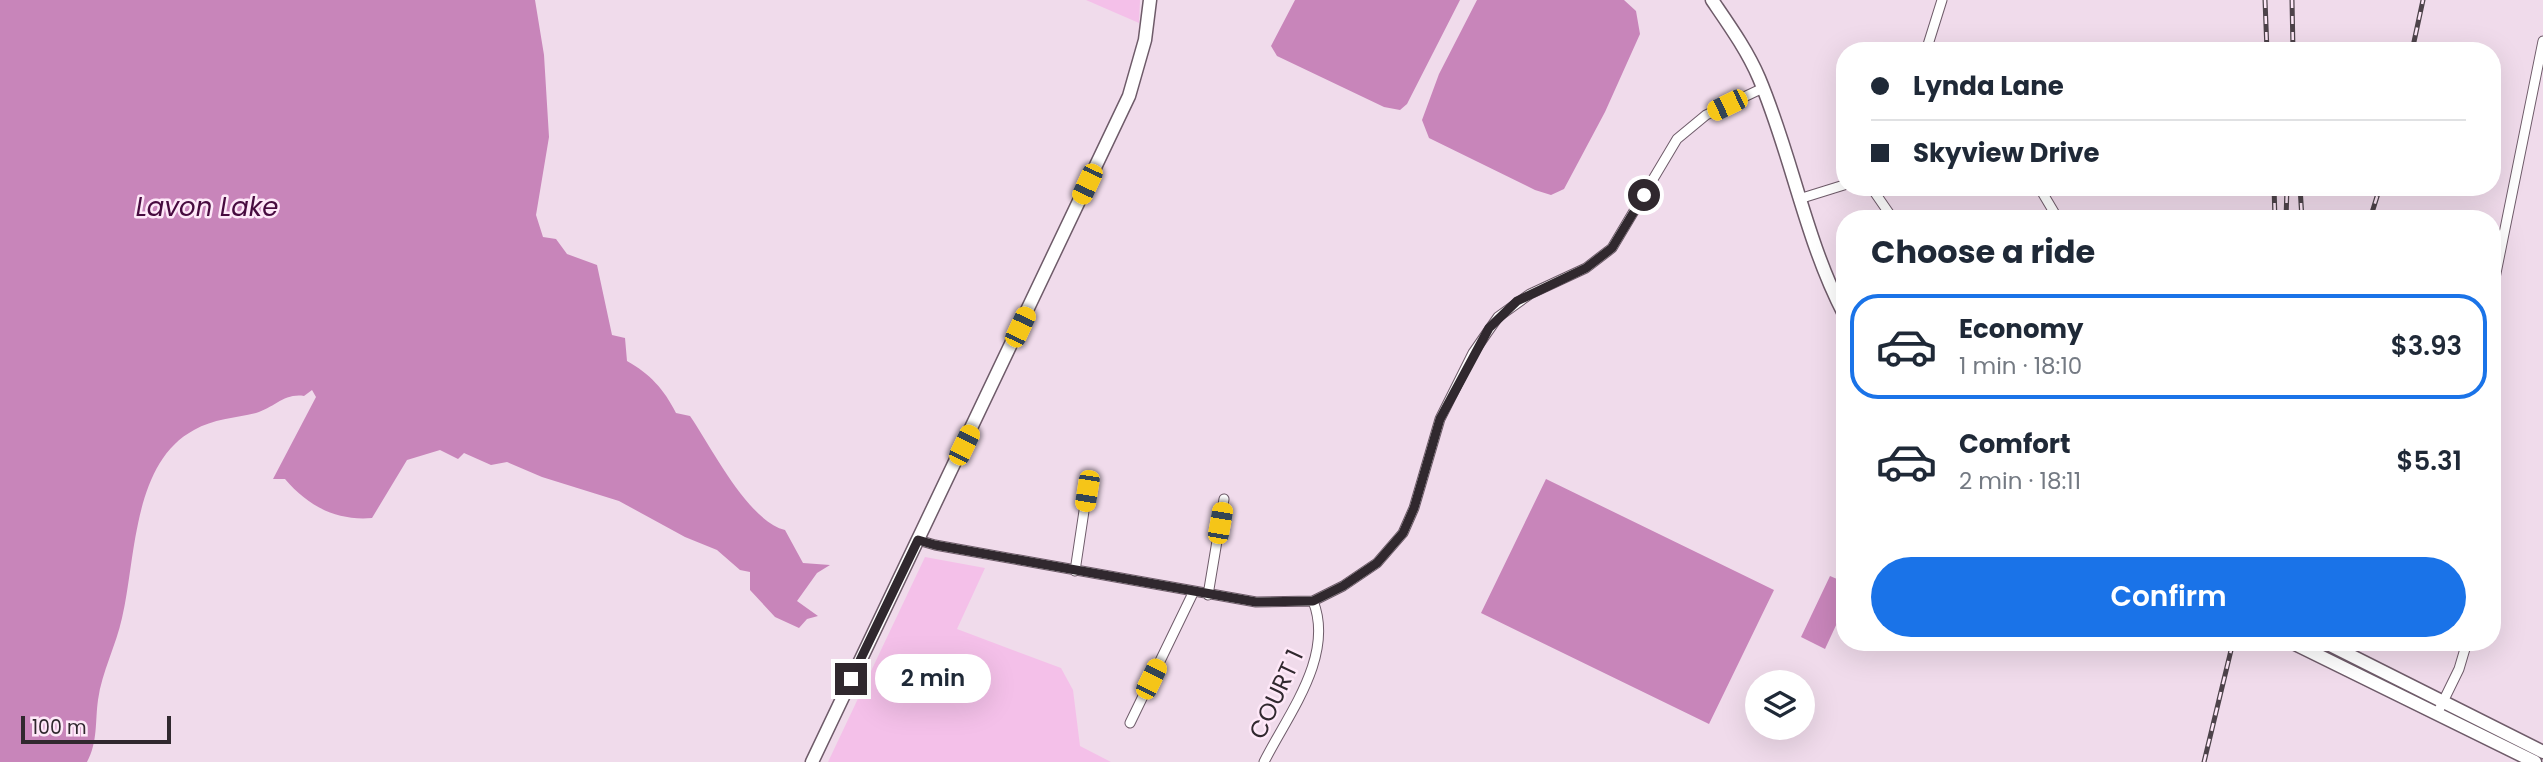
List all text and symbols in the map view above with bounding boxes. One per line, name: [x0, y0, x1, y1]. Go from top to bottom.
text: Lynda Lane: [1913, 68, 2064, 104]
car: [1704, 86, 1751, 124]
text: Skyview Drive: [1913, 135, 2099, 171]
car: [1069, 161, 1106, 207]
route start: [1628, 179, 1660, 211]
water label: Lavon Lake: [136, 189, 278, 225]
text: Choose a ride: [1871, 229, 2095, 274]
car: [1002, 304, 1039, 350]
text: Economy: [1959, 311, 2083, 347]
icon: car: [1875, 315, 1938, 378]
text: $3.93: [2391, 328, 2462, 364]
text: 1 min · 18:10: [1959, 350, 2082, 382]
car: [946, 422, 983, 468]
text: Comfort: [1959, 426, 2071, 462]
icon: car: [1875, 430, 1938, 493]
text: $5.31: [2397, 443, 2462, 479]
text: 2 min · 18:11: [1959, 465, 2081, 497]
car: [1074, 469, 1101, 513]
car: [1207, 500, 1234, 546]
button: Confirm: [1871, 557, 2466, 637]
street label: COURT 1: [1241, 644, 1311, 744]
callout: 2 min: [876, 654, 991, 704]
car: [1133, 656, 1170, 702]
text: 2 min: [901, 662, 965, 694]
route end: [835, 663, 867, 695]
map controls: [1745, 670, 1815, 740]
button: layers: [1745, 670, 1815, 740]
scale bar: [21, 713, 172, 745]
text: 100 m: [32, 714, 87, 741]

